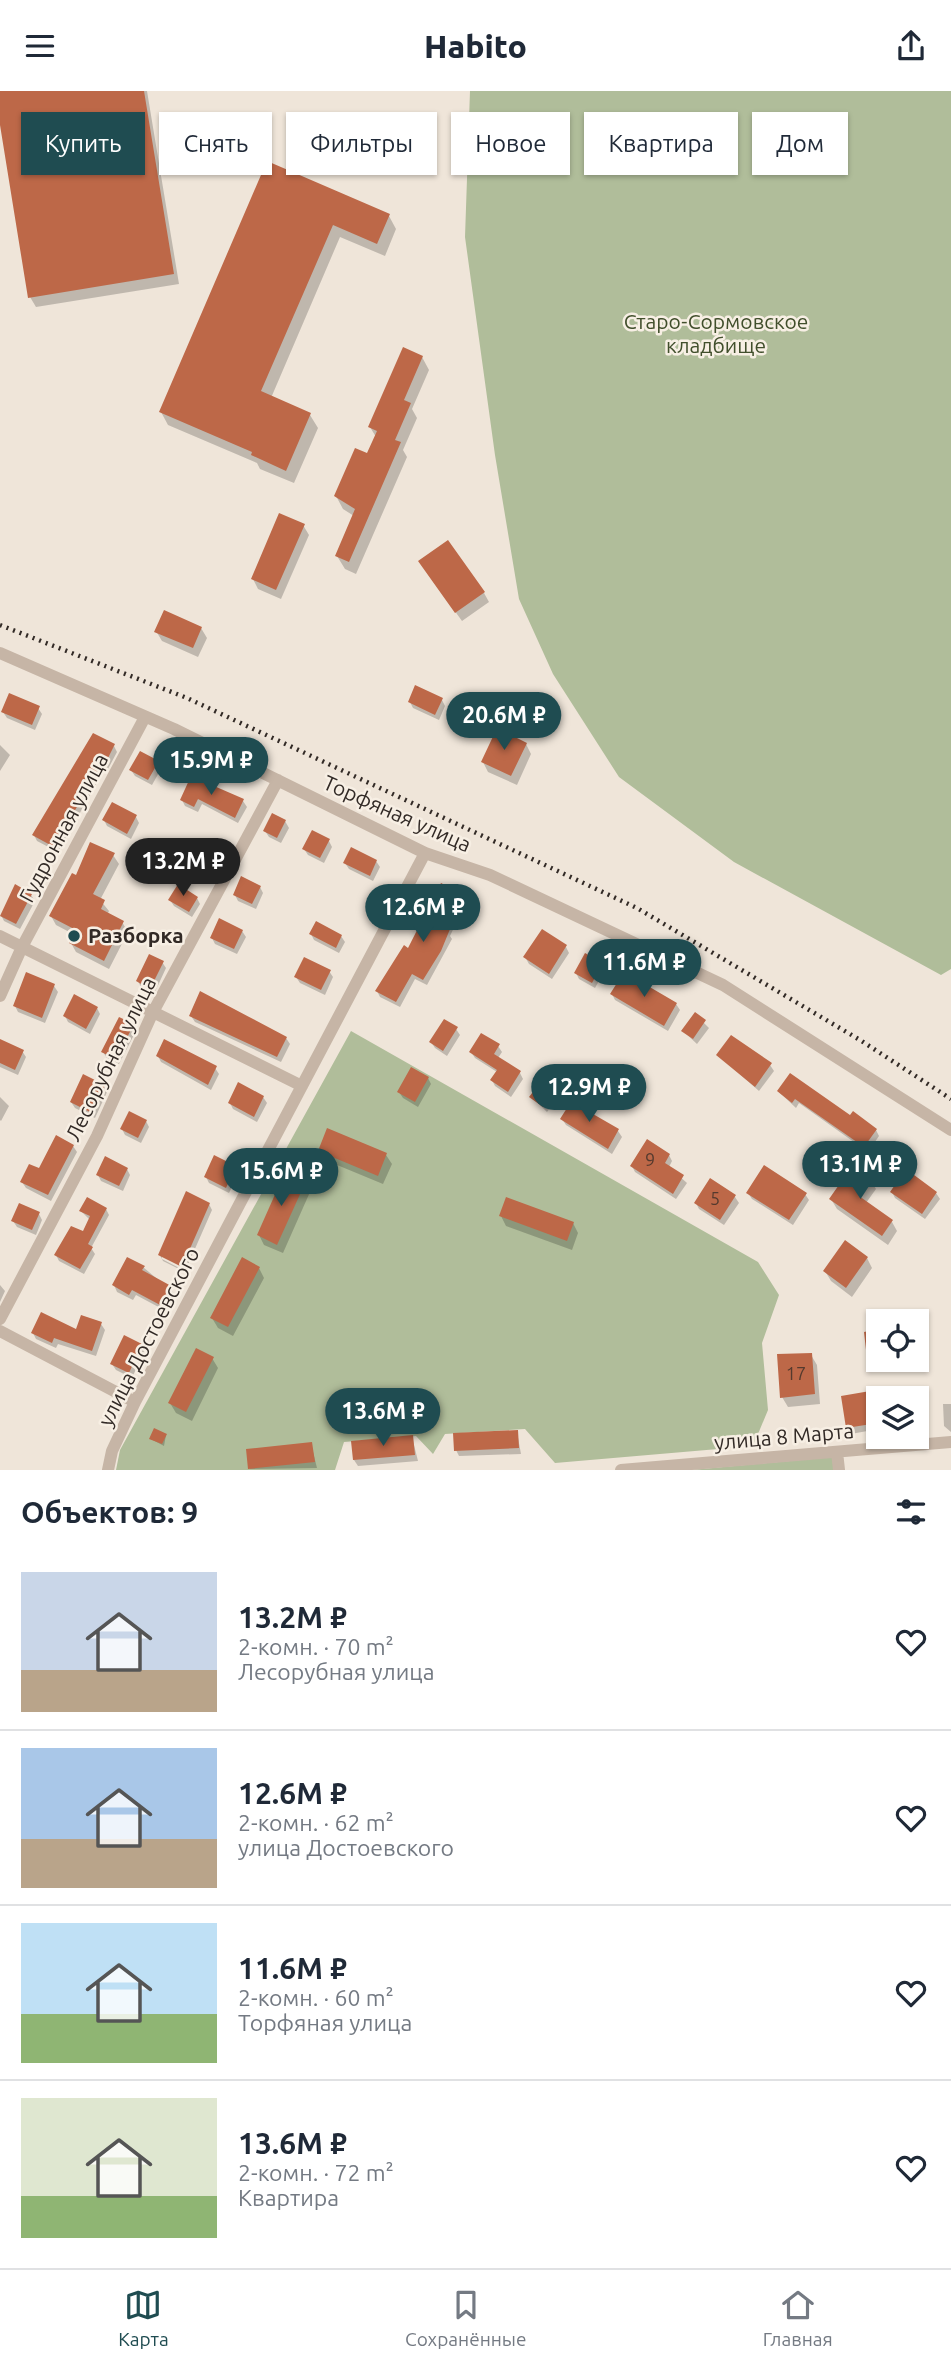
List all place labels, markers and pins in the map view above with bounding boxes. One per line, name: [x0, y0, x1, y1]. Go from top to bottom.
pin: 20.6M ₽: [439, 693, 569, 752]
pin: 15.9M ₽: [146, 737, 276, 797]
pin: 13.2M ₽: [118, 839, 248, 898]
pin: 12.6M ₽: [358, 885, 488, 944]
place label: Разборка: [88, 923, 184, 947]
marker: Разборка: [66, 928, 82, 944]
pin: 11.6M ₽: [579, 939, 709, 999]
pin: 12.9M ₽: [524, 1065, 654, 1124]
pin: 13.1M ₽: [795, 1141, 925, 1201]
pin: 15.6M ₽: [216, 1149, 346, 1208]
pin: 13.6M ₽: [318, 1389, 448, 1448]

